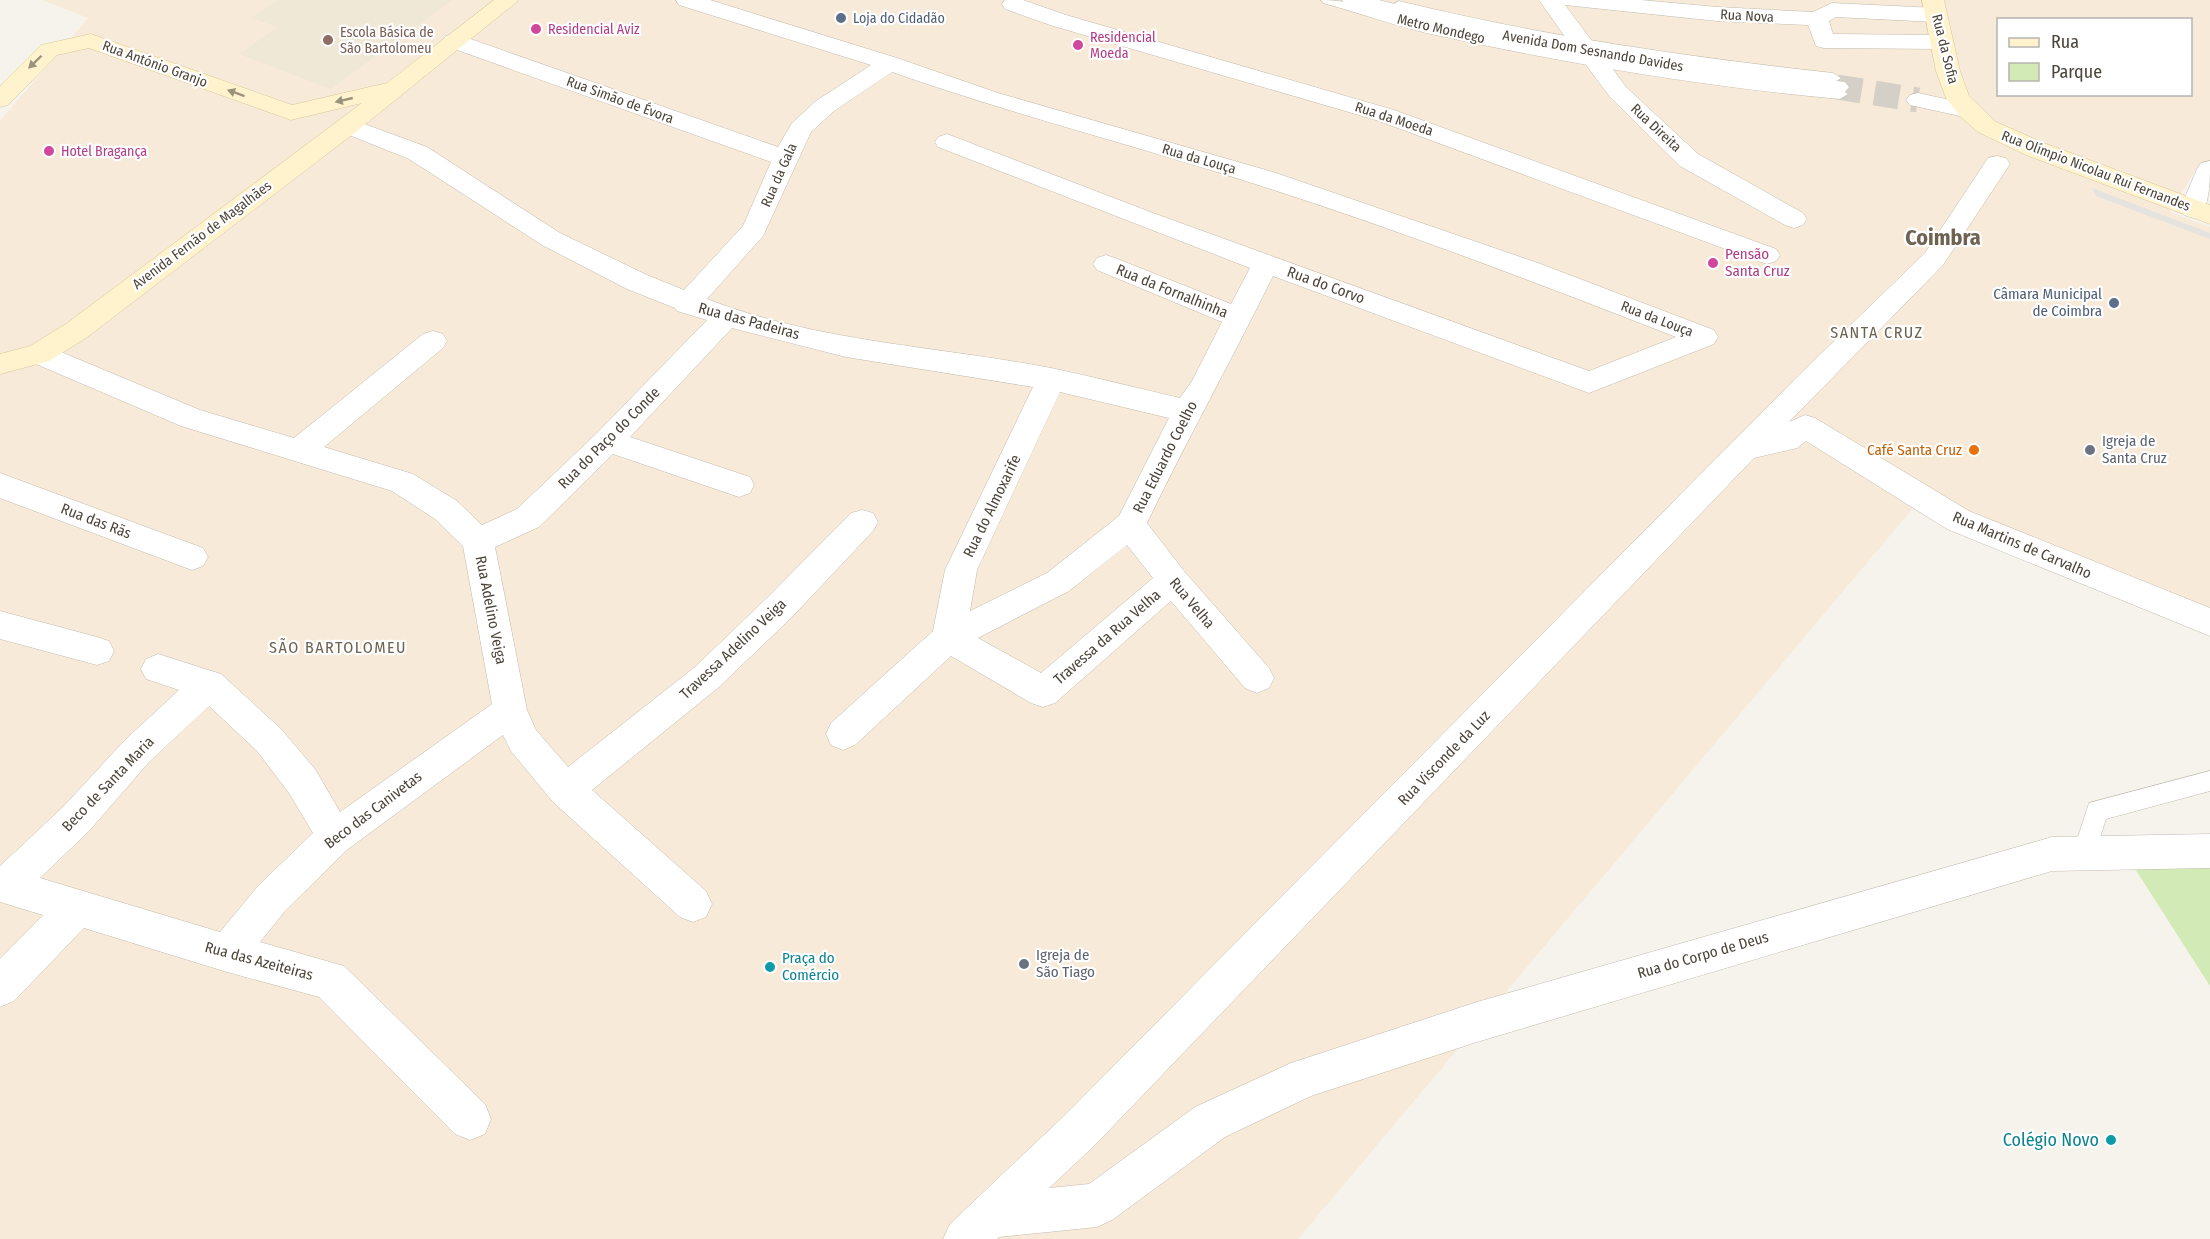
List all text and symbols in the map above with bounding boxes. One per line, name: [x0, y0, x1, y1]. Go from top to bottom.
street label: Rua Nova: [1720, 6, 1774, 26]
place label: Loja do Cidadão: [853, 10, 945, 27]
marker: Loja do Cidadão: [834, 11, 848, 25]
street label: Metro Mondego: [1396, 11, 1486, 47]
street label: Rua da Sofia: [1928, 12, 1962, 86]
legend: [1997, 18, 2192, 96]
place label: Residencial Aviz: [548, 21, 640, 38]
marker: Residencial Aviz: [529, 22, 543, 36]
place label: Escola Básica de São Bartolomeu: [340, 24, 434, 57]
street label: Avenida Dom Sesnando Davides: [1501, 27, 1685, 75]
place label: Residencial Moeda: [1090, 29, 1156, 62]
text: Rua: [2051, 31, 2079, 53]
marker: Escola Básica de São Bartolomeu: [321, 33, 335, 47]
street label: Rua António Granjo: [100, 37, 210, 91]
marker: Residencial Moeda: [1071, 38, 1085, 52]
one-way arrow: [29, 55, 43, 69]
text: Parque: [2051, 61, 2102, 83]
street label: Rua Simão de Évora: [564, 72, 676, 127]
one-way arrow: [227, 87, 245, 97]
one-way arrow: [335, 96, 353, 106]
street label: Rua da Moeda: [1353, 98, 1435, 140]
street label: Rua Direita: [1627, 100, 1685, 156]
street label: Rua Olímpio Nicolau Rui Fernandes: [1999, 127, 2193, 215]
street label: Rua da Gala: [757, 140, 801, 210]
street label: Rua da Louça: [1160, 140, 1238, 178]
place label: Hotel Bragança: [61, 143, 147, 160]
marker: Hotel Bragança: [42, 144, 56, 158]
street label: Avenida Fernão de Magalhães: [129, 177, 275, 293]
district label: Coimbra: [1905, 224, 1981, 251]
place label: Pensão Santa Cruz: [1725, 245, 1790, 280]
marker: Pensão Santa Cruz: [1706, 256, 1720, 270]
street label: Rua da Fornalhinha: [1114, 260, 1230, 322]
street label: Rua do Corvo: [1285, 263, 1367, 307]
place label: Câmara Municipal de Coimbra: [1993, 285, 2102, 320]
marker: Câmara Municipal de Coimbra: [2107, 296, 2121, 310]
street label: Rua da Louça: [1618, 297, 1696, 341]
street label: Rua das Padeiras: [696, 299, 802, 343]
district label: SANTA CRUZ: [1830, 323, 1924, 342]
street label: Rua do Paço do Conde: [554, 383, 664, 493]
street label: Rua Eduardo Coelho: [1129, 398, 1201, 516]
place label: Igreja de Santa Cruz: [2102, 432, 2167, 467]
place label: Café Santa Cruz: [1867, 441, 1962, 459]
marker: Café Santa Cruz: [1967, 443, 1981, 457]
marker: Igreja de Santa Cruz: [2083, 443, 2097, 457]
street label: Rua do Almoxarife: [959, 452, 1025, 560]
street label: Rua das Rãs: [58, 499, 134, 543]
street label: Rua Martins de Carvalho: [1950, 508, 2094, 582]
street label: Rua Adelino Veiga: [472, 554, 510, 666]
street label: Rua Velha: [1166, 574, 1218, 632]
street label: Travessa da Rua Velha: [1050, 586, 1164, 688]
street label: Travessa Adelino Veiga: [676, 595, 790, 703]
district label: SÃO BARTOLOMEU: [269, 638, 407, 657]
street label: Rua Visconde da Luz: [1394, 707, 1494, 809]
street label: Beco de Santa Maria: [58, 733, 158, 835]
street label: Beco das Canivetas: [321, 767, 425, 853]
street label: Rua do Corpo de Deus: [1635, 928, 1771, 982]
street label: Rua das Azeiteiras: [203, 938, 315, 984]
place label: Igreja de São Tiago: [1036, 946, 1095, 981]
place label: Praça do Comércio: [782, 949, 839, 984]
marker: Igreja de São Tiago: [1017, 957, 1031, 971]
marker: Praça do Comércio: [763, 960, 777, 974]
place label: Colégio Novo: [2003, 1129, 2099, 1151]
marker: Colégio Novo: [2104, 1133, 2118, 1147]

